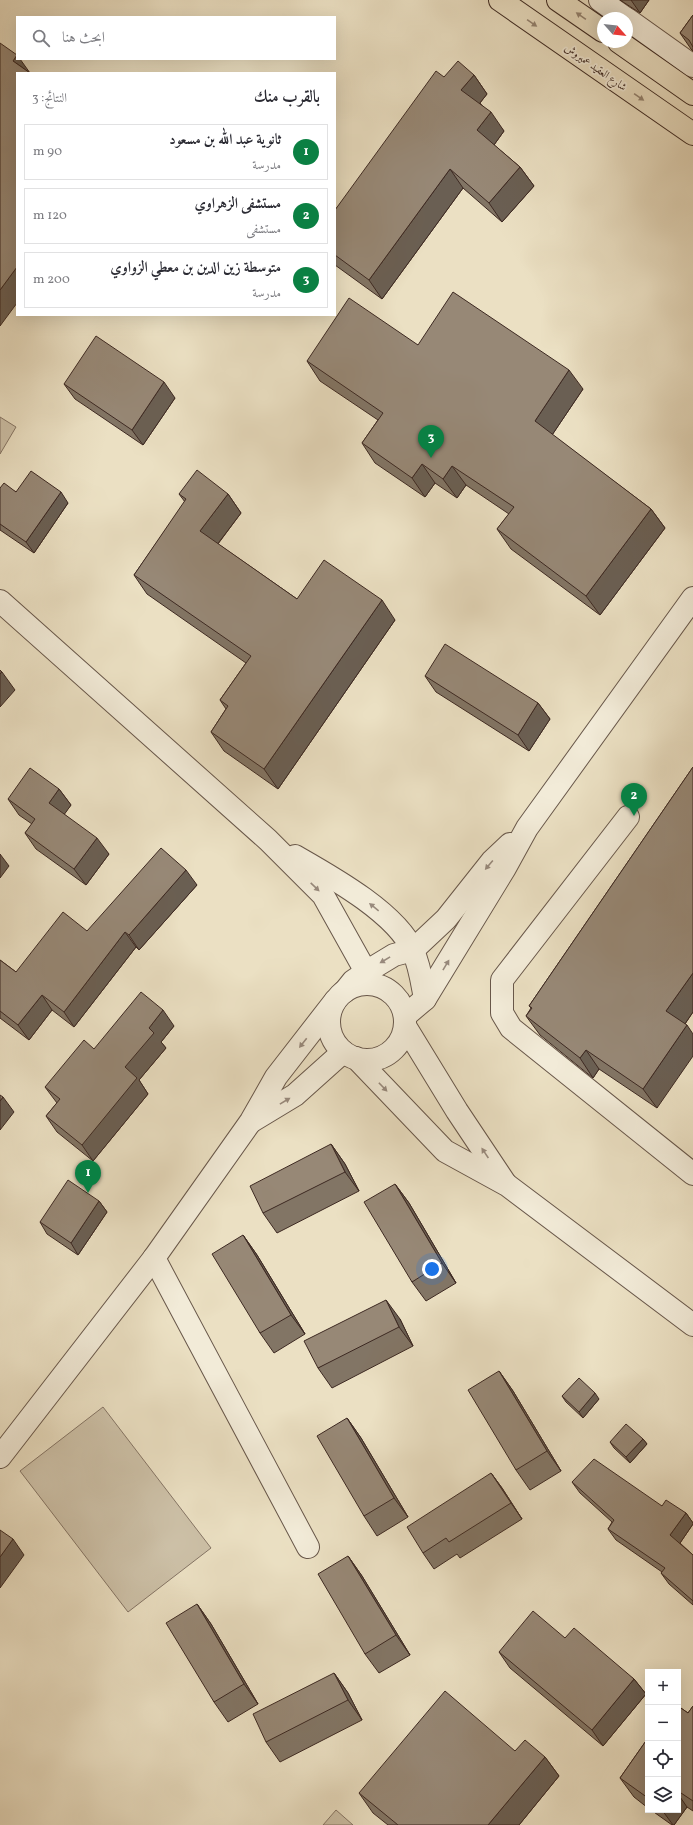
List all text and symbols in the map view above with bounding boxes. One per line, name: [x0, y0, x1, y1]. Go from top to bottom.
one-way arrow: [575, 12, 586, 20]
north arrow: [597, 12, 633, 48]
search box: [16, 16, 336, 60]
one-way arrow: [526, 19, 537, 27]
icon: search: [30, 27, 52, 49]
text: ابحث هنا: [62, 28, 105, 49]
street label: شارع العقيد عميروش: [560, 41, 629, 96]
text: بالقرب منك: [254, 86, 320, 109]
text: النتائج: 3: [32, 90, 67, 108]
one-way arrow: [633, 93, 644, 100]
text: ثانوية عبد الله بن مسعود: [169, 130, 281, 151]
text: 90 m: [33, 143, 62, 161]
text: 1: [303, 143, 309, 161]
text: مدرسة: [252, 157, 281, 175]
text: مستشفى الزهراوي: [194, 194, 281, 215]
text: 120 m: [33, 207, 67, 225]
text: 2: [303, 207, 309, 225]
text: مستشفى: [246, 221, 281, 239]
text: متوسطة زين الدين بن معطي الزواوي: [110, 258, 281, 279]
text: 200 m: [33, 271, 70, 289]
text: 3: [303, 271, 309, 289]
text: مدرسة: [252, 285, 281, 303]
pin: 3: [418, 425, 444, 458]
pin: 2: [621, 783, 647, 816]
one-way arrow: [485, 860, 494, 870]
one-way arrow: [310, 882, 320, 892]
one-way arrow: [368, 903, 379, 912]
one-way arrow: [379, 956, 391, 963]
one-way arrow: [442, 960, 450, 970]
one-way arrow: [298, 1037, 307, 1048]
one-way arrow: [378, 1082, 387, 1092]
one-way arrow: [280, 1097, 290, 1105]
one-way arrow: [481, 1148, 489, 1158]
pin: 1: [75, 1160, 101, 1193]
your location: [422, 1259, 442, 1279]
map controls: [645, 1669, 681, 1813]
button: +: [645, 1669, 681, 1705]
button: −: [645, 1705, 681, 1741]
button: locate: [645, 1741, 681, 1777]
button: layers: [645, 1777, 681, 1813]

